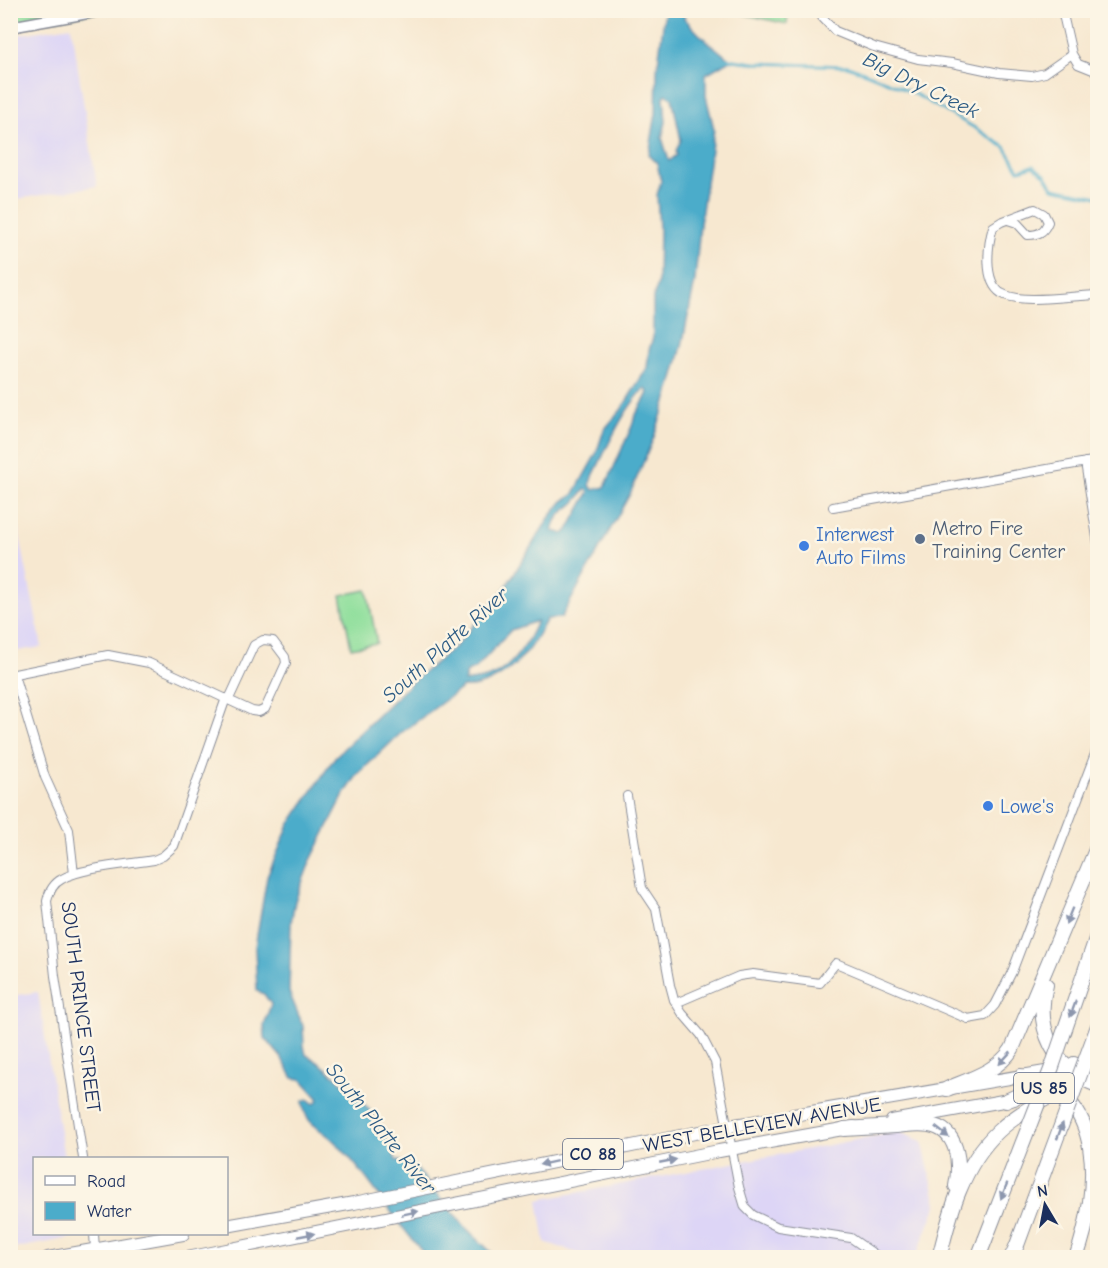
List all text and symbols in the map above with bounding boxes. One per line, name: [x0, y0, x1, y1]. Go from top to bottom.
water label: Big Dry Creek: [859, 47, 983, 124]
place label: Metro Fire Training Center: [932, 517, 1065, 563]
place label: Interwest Auto Films: [816, 523, 906, 569]
marker: Metro Fire Training Center: [913, 532, 927, 546]
marker: Interwest Auto Films: [797, 539, 811, 553]
water label: South Platte River: [377, 581, 514, 708]
place label: Lowe's: [1000, 795, 1054, 818]
marker: Lowe's: [981, 799, 995, 813]
street label: SOUTH PRINCE STREET: [57, 900, 105, 1114]
one-way arrow: [1064, 907, 1073, 925]
one-way arrow: [1067, 1000, 1077, 1018]
one-way arrow: [998, 1050, 1012, 1064]
water label: South Platte River: [321, 1058, 442, 1199]
road number: US 85: [1014, 1073, 1074, 1103]
street label: WEST BELLEVIEW AVENUE: [641, 1093, 883, 1157]
one-way arrow: [1056, 1122, 1065, 1140]
one-way arrow: [934, 1126, 950, 1139]
road number: CO 88: [563, 1139, 623, 1169]
one-way arrow: [658, 1156, 677, 1165]
legend: [33, 1157, 228, 1235]
one-way arrow: [538, 1159, 557, 1168]
text: Road: [87, 1171, 126, 1192]
north arrow: [1015, 1175, 1075, 1235]
text: N: [1036, 1181, 1049, 1201]
one-way arrow: [999, 1183, 1009, 1201]
text: Water: [87, 1201, 132, 1222]
one-way arrow: [400, 1208, 419, 1218]
one-way arrow: [297, 1230, 316, 1239]

